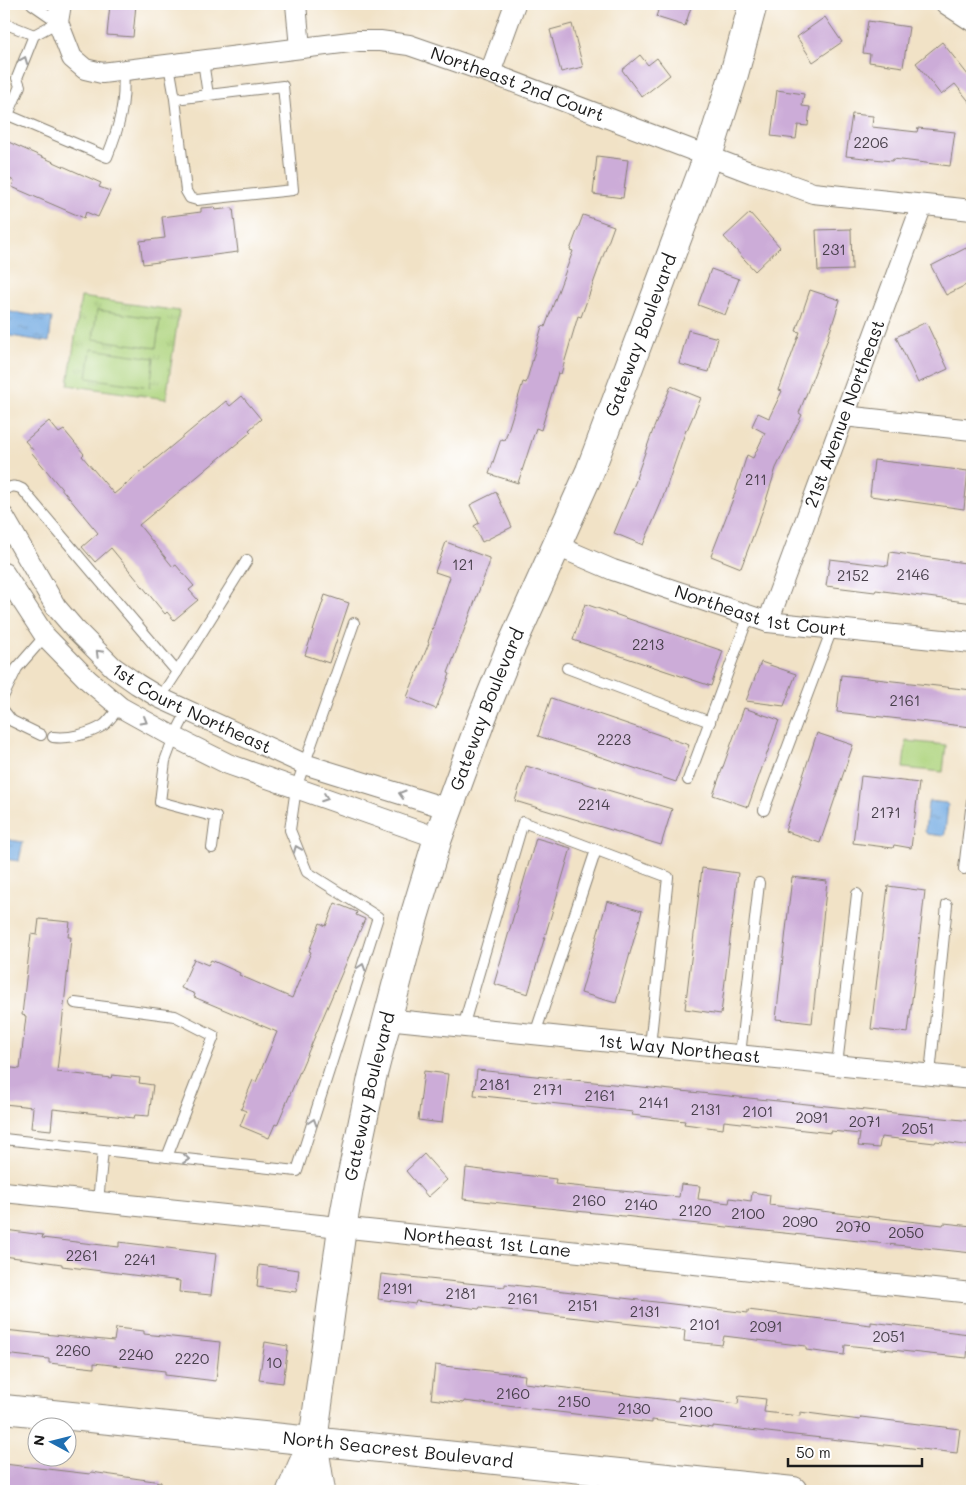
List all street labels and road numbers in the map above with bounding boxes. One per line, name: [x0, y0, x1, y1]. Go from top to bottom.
street label: Northeast 2nd Court: [428, 40, 608, 127]
street label: Gateway Boulevard: [598, 250, 681, 420]
street label: 21st Avenue Northeast: [798, 316, 890, 511]
street label: Northeast 1st Court: [672, 579, 848, 641]
street label: Gateway Boulevard: [443, 624, 529, 794]
street label: 1st Court Northeast: [107, 657, 276, 759]
street label: Gateway Boulevard: [338, 1009, 400, 1183]
street label: 1st Way Northeast: [597, 1028, 762, 1068]
street label: Northeast 1st Lane: [403, 1221, 572, 1262]
street label: North Seacrest Boulevard: [282, 1425, 514, 1473]

